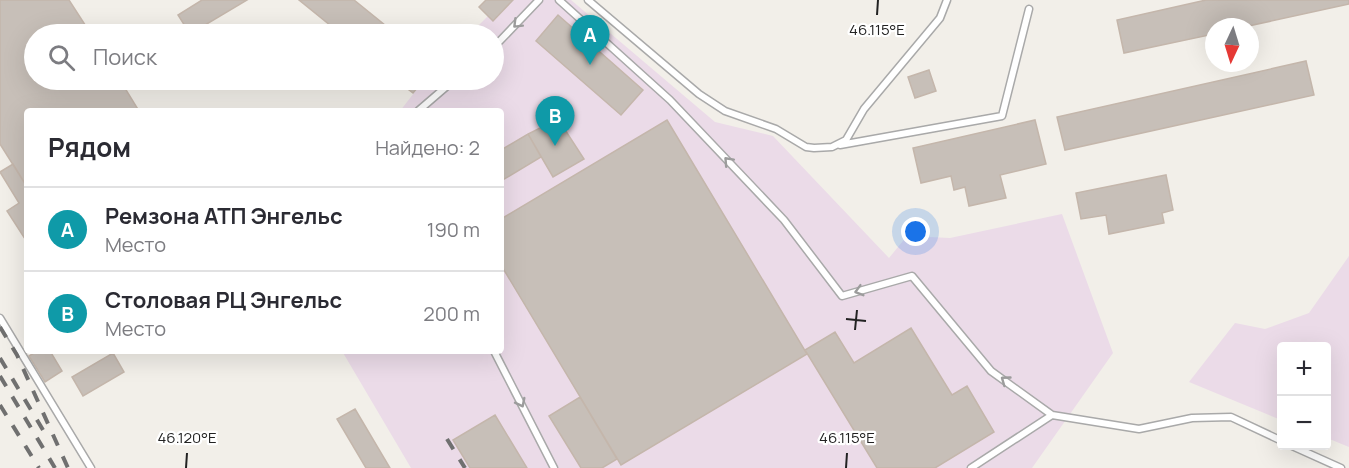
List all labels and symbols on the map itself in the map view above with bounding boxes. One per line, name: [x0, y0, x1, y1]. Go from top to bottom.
one-way arrow: [513, 16, 524, 27]
pin: A: [570, 16, 610, 65]
north arrow: [1205, 18, 1259, 72]
text: 46.115°E: [849, 19, 905, 40]
pin: B: [536, 96, 574, 146]
one-way arrow: [724, 158, 735, 168]
your location: [901, 217, 930, 246]
one-way arrow: [854, 284, 865, 296]
one-way arrow: [1000, 377, 1011, 388]
one-way arrow: [514, 397, 525, 407]
text: 46.120°E: [157, 427, 217, 448]
text: 46.115°E: [819, 427, 875, 448]

